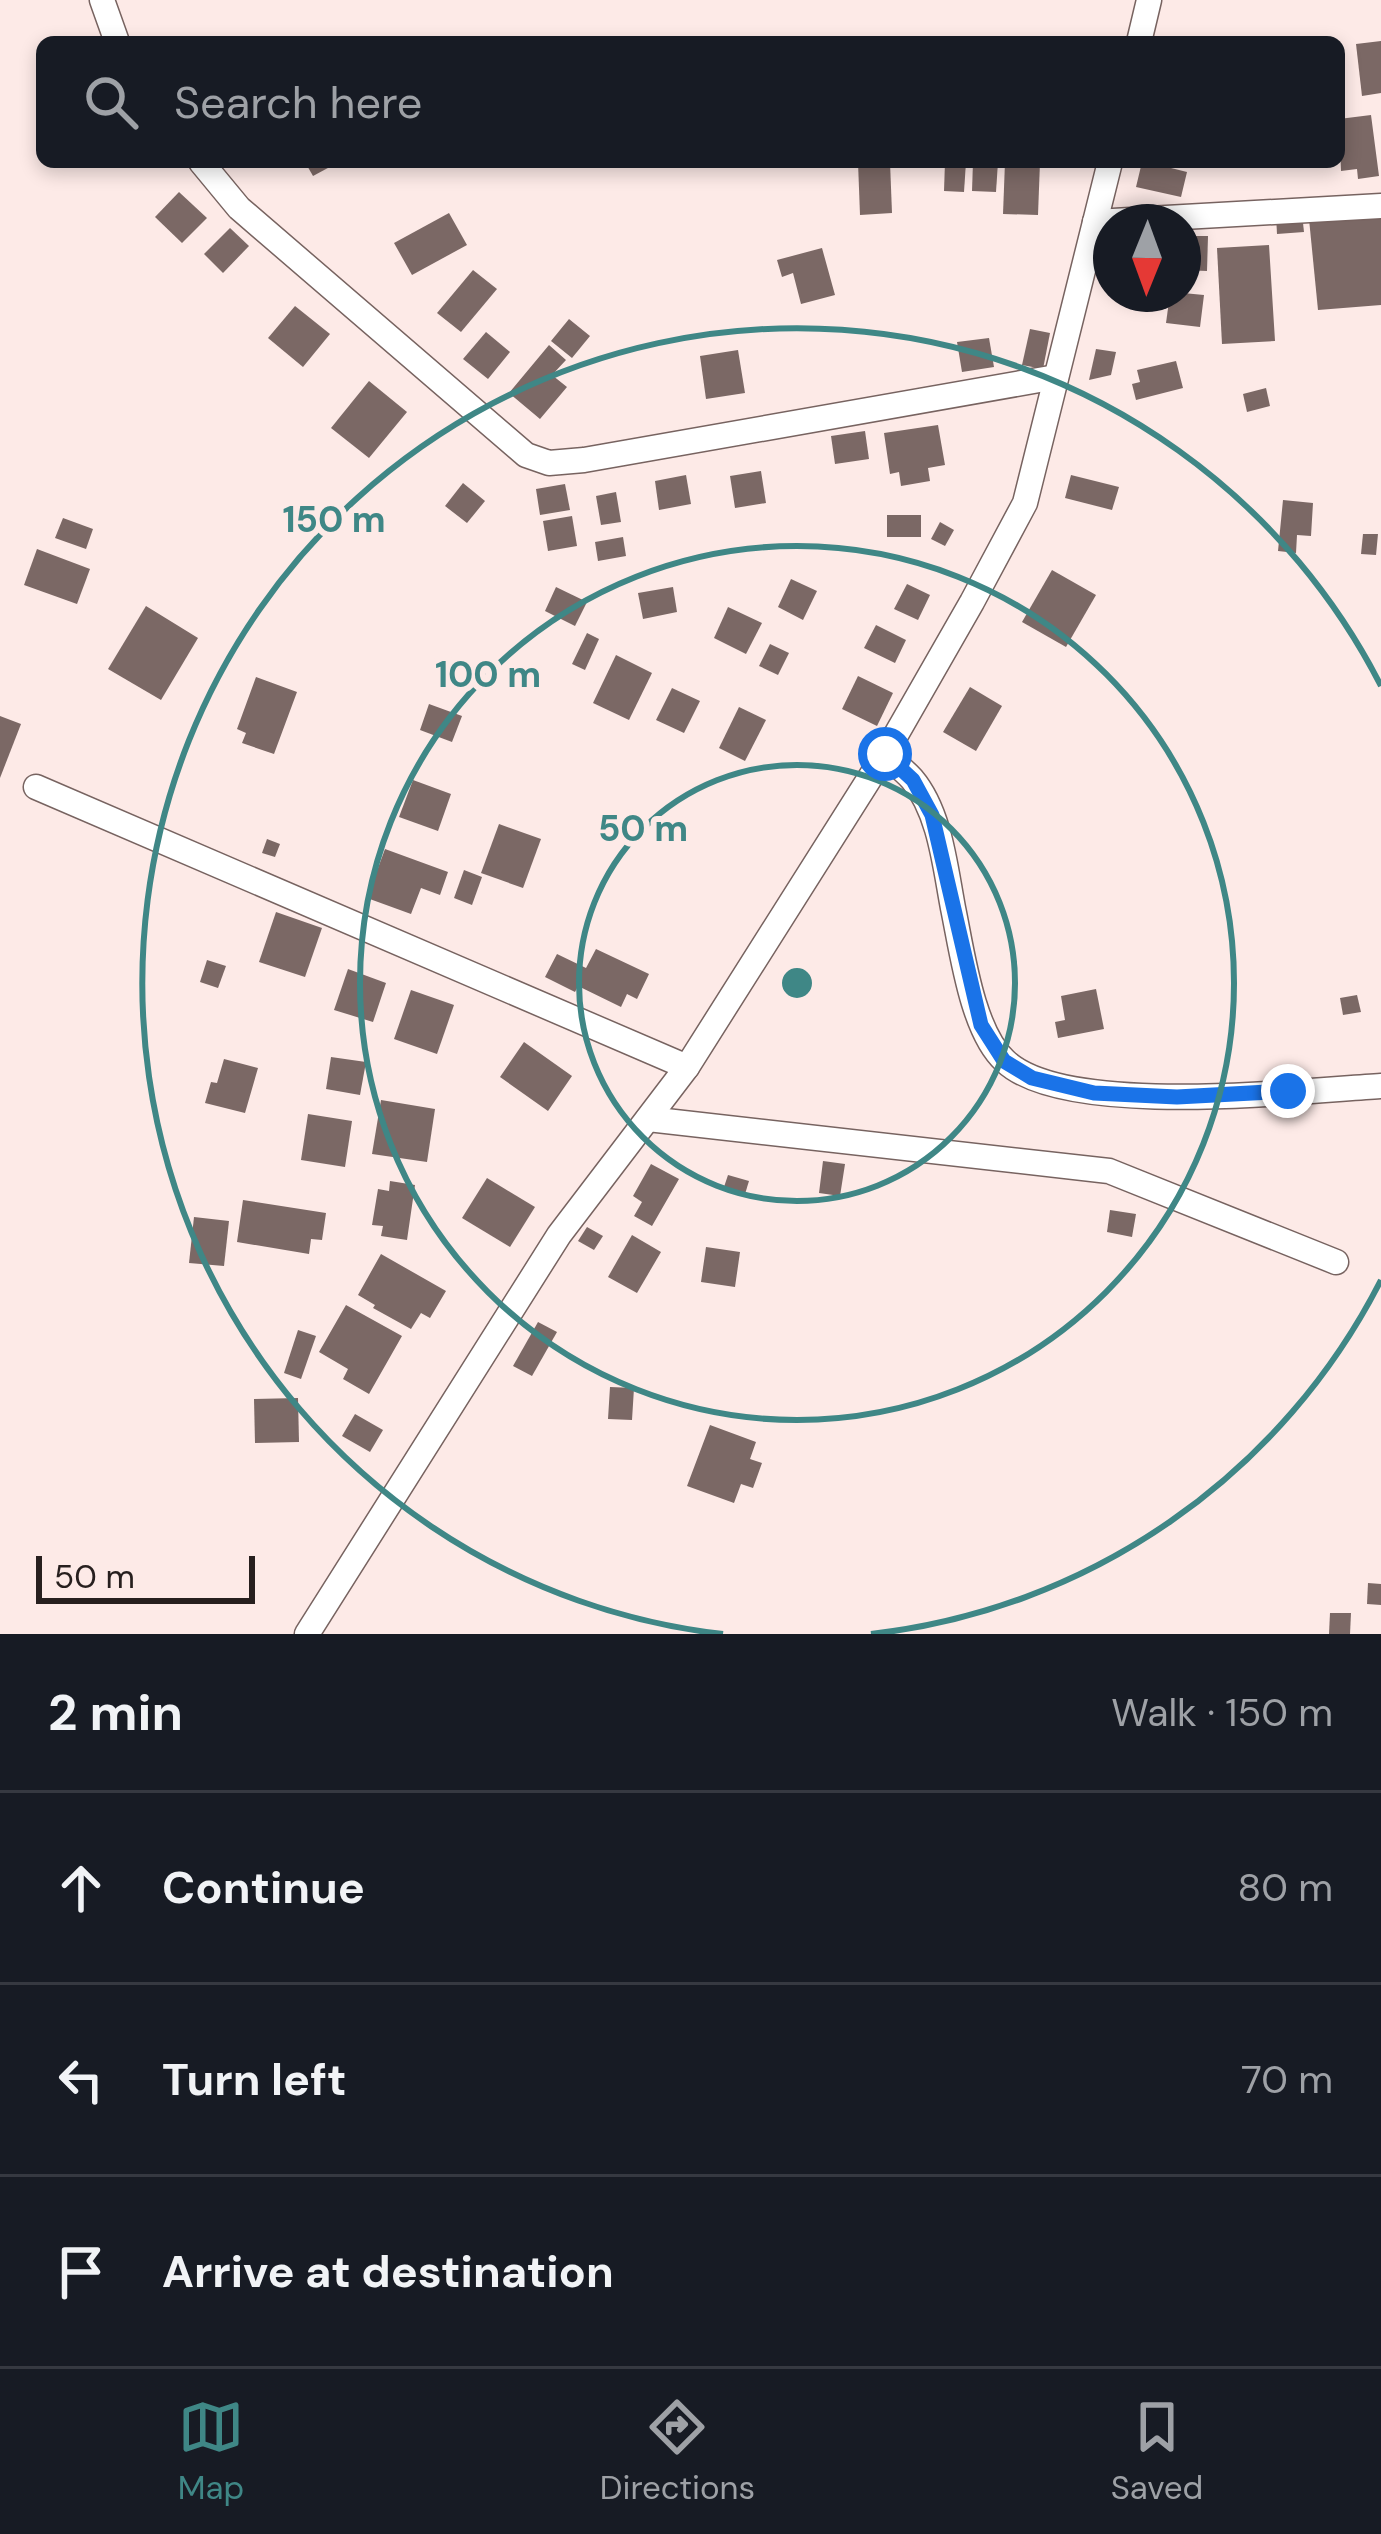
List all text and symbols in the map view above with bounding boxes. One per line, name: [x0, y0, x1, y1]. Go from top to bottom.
search box: [36, 36, 1345, 168]
icon: search: [78, 69, 144, 135]
text: Search here: [174, 73, 422, 132]
north arrow: [1093, 204, 1201, 312]
text: 150 m: [282, 496, 386, 543]
text: 100 m: [435, 651, 541, 698]
route start: [858, 727, 912, 781]
text: 50 m: [598, 805, 688, 852]
centre of rings: [776, 962, 818, 1004]
route end: [1261, 1064, 1315, 1118]
scale bar: [36, 1550, 255, 1603]
text: 50 m: [54, 1555, 135, 1598]
text: 2 min: [48, 1679, 183, 1746]
text: Walk · 150 m: [1111, 1687, 1333, 1738]
icon: ahead: [48, 1855, 114, 1921]
text: Continue: [162, 1858, 365, 1917]
text: 80 m: [1237, 1862, 1333, 1913]
icon: left: [48, 2047, 114, 2113]
text: Turn left: [162, 2050, 346, 2109]
text: 70 m: [1241, 2054, 1333, 2105]
icon: arrive: [48, 2239, 114, 2305]
text: Arrive at destination: [162, 2242, 614, 2301]
tab: Map: [178, 2394, 244, 2509]
tab: Directions: [600, 2394, 755, 2509]
tab: Saved: [1111, 2394, 1203, 2509]

